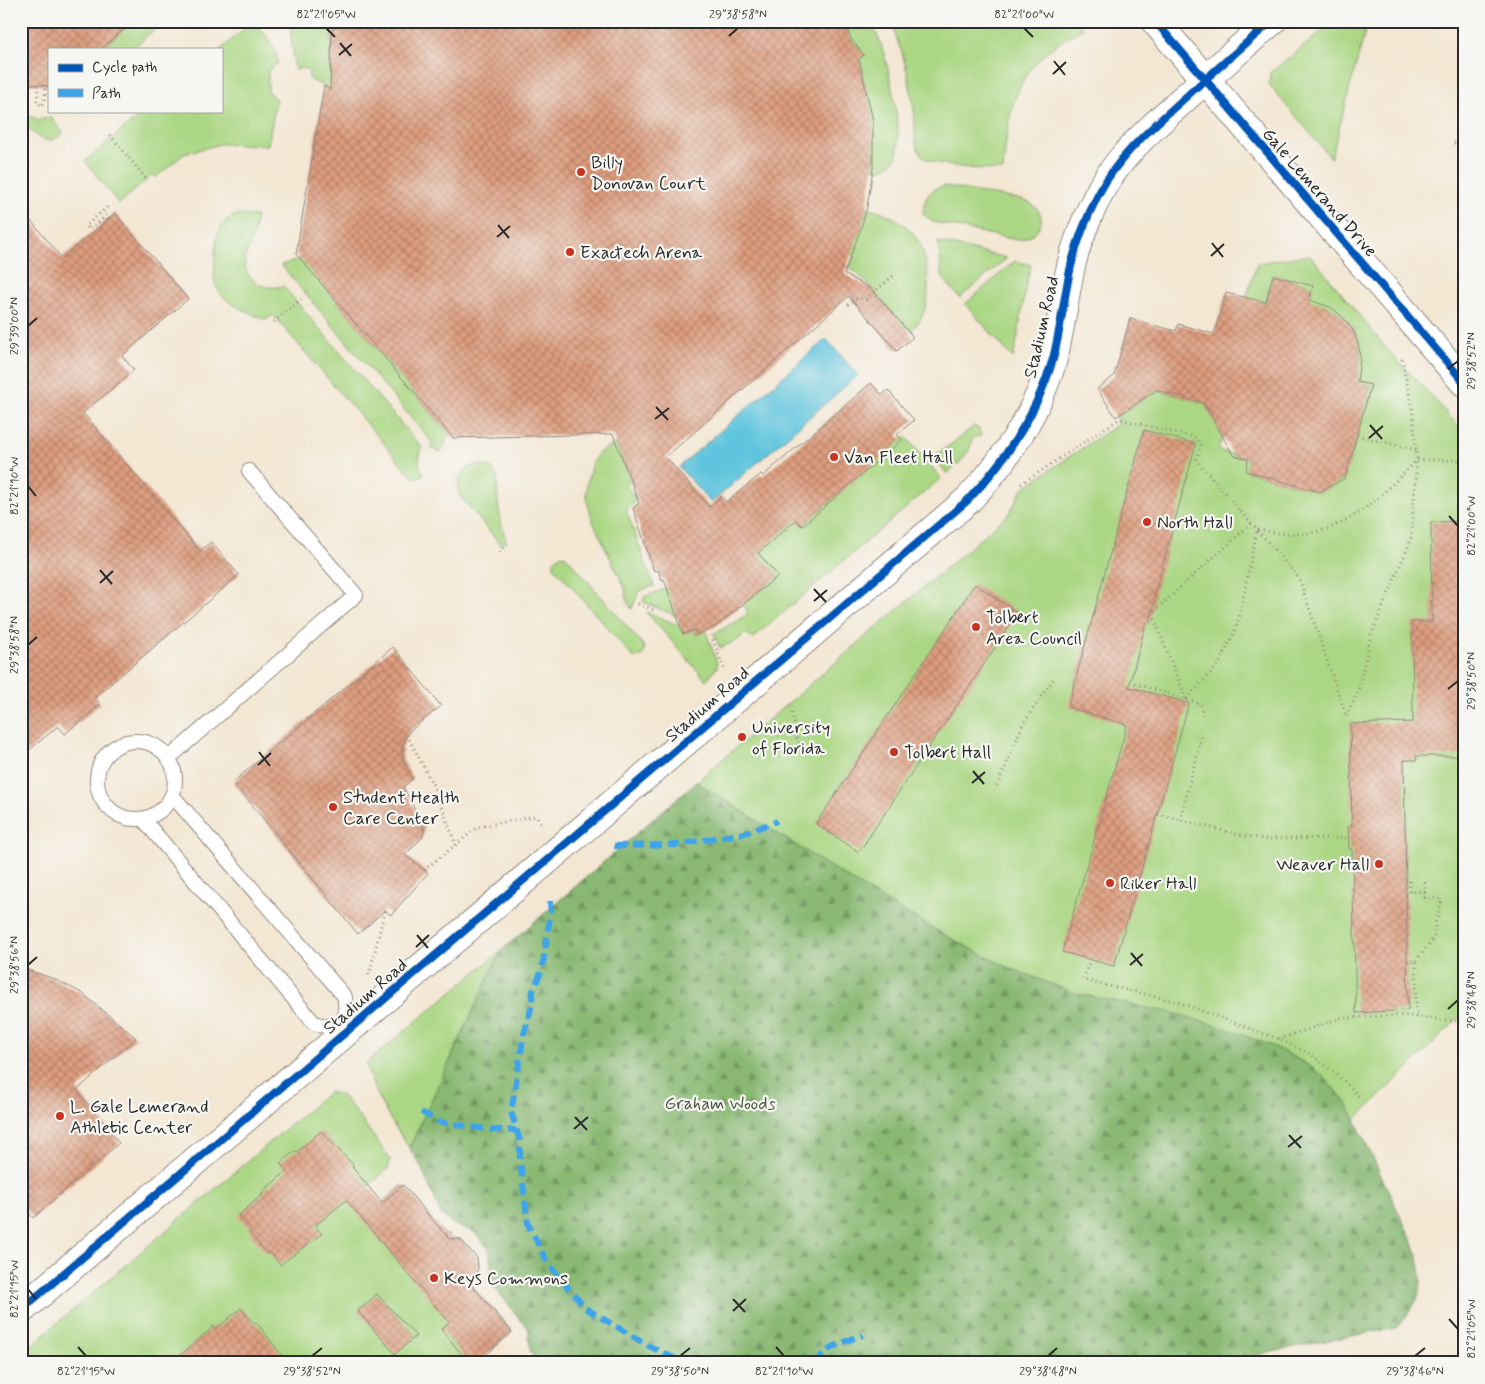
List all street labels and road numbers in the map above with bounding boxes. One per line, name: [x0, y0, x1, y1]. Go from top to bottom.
street label: Gale Lemerand Drive: [1256, 123, 1382, 262]
street label: Stadium Road: [1019, 274, 1065, 381]
street label: Stadium Road: [660, 662, 755, 748]
street label: Stadium Road: [318, 954, 413, 1040]

